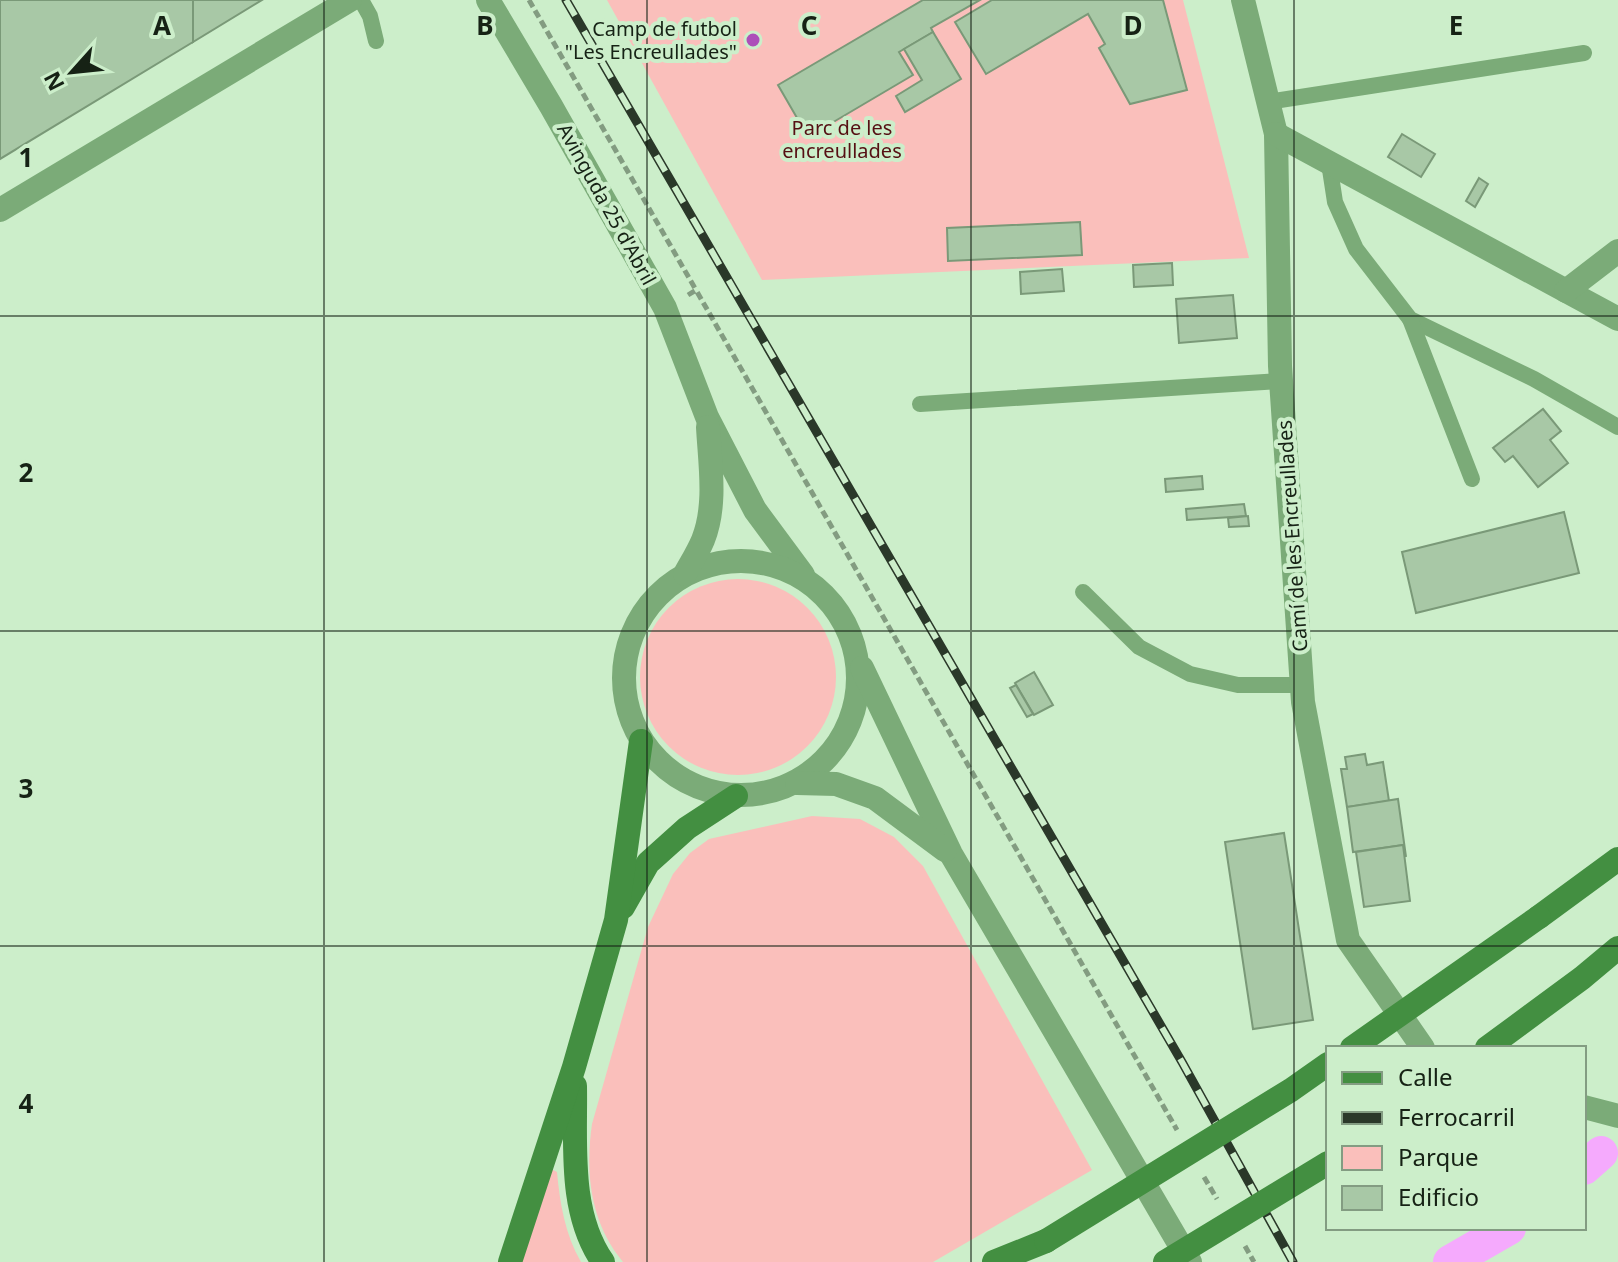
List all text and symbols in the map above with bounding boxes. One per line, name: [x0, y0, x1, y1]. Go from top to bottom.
text: A: [153, 7, 171, 43]
text: B: [476, 7, 494, 43]
text: C: [801, 7, 817, 43]
text: D: [1123, 7, 1143, 43]
text: E: [1449, 7, 1463, 43]
place label: Camp de futbol "Les Encreullades": [565, 15, 737, 65]
marker: Camp de futbol "Les Encreullades": [744, 31, 762, 49]
north arrow: [32, 32, 112, 112]
text: N: [36, 67, 71, 96]
park label: Parc de les encreullades: [782, 114, 902, 164]
street label: Avinguda 25 d'Abril: [551, 118, 663, 290]
text: 1: [19, 139, 33, 175]
street label: Camí de les Encreullades: [1270, 419, 1314, 653]
text: 2: [19, 454, 34, 490]
text: 3: [19, 770, 33, 806]
legend: [1326, 1046, 1586, 1230]
text: Calle: [1398, 1060, 1453, 1093]
text: 4: [19, 1085, 34, 1121]
text: Ferrocarril: [1398, 1100, 1515, 1133]
text: Parque: [1398, 1140, 1479, 1173]
text: Edificio: [1398, 1180, 1479, 1213]

